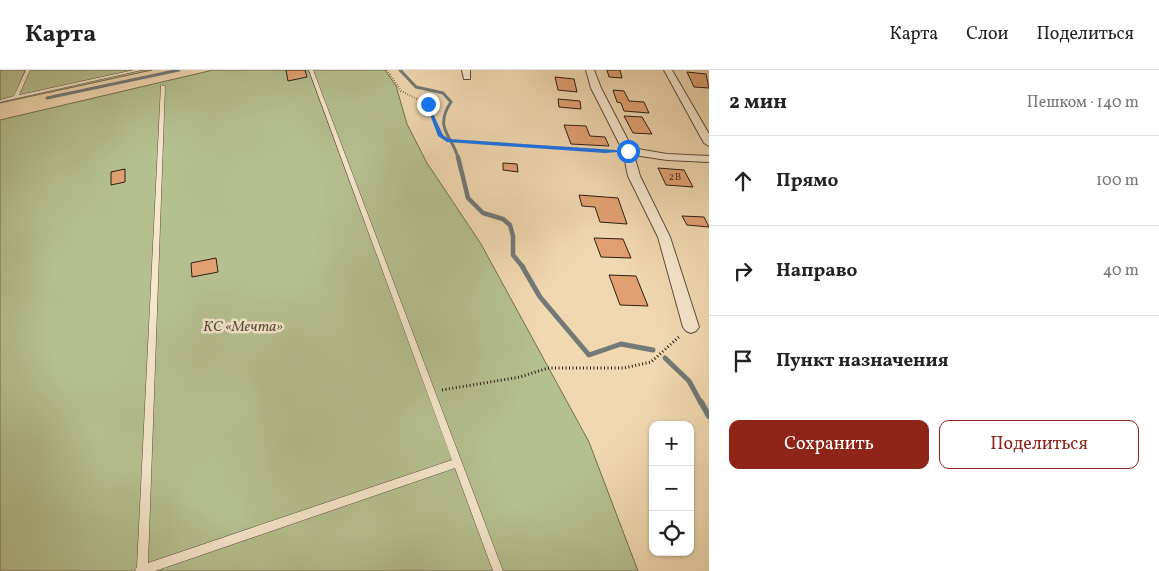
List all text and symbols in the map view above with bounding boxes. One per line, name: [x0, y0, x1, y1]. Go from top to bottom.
text: Карта: [25, 18, 96, 52]
text: Карта: [890, 22, 938, 47]
text: Слои: [966, 22, 1008, 47]
text: Поделиться: [1036, 22, 1134, 47]
text: 2 мин: [729, 88, 787, 117]
text: Пешком · 140 m: [1027, 92, 1139, 114]
route end: [417, 93, 440, 116]
route start: [617, 140, 640, 163]
icon: ahead: [729, 167, 757, 195]
text: Прямо: [776, 168, 838, 194]
house number: 2В: [669, 170, 682, 185]
text: 100 m: [1096, 170, 1139, 192]
icon: right: [729, 257, 757, 285]
text: Направо: [776, 258, 858, 284]
text: 40 m: [1103, 260, 1139, 282]
park label: КС «Мечта»: [203, 317, 283, 338]
icon: arrive: [729, 347, 757, 375]
text: Пункт назначения: [776, 348, 949, 374]
button: Сохранить: [729, 420, 929, 469]
button: Поделиться: [939, 420, 1139, 469]
map controls: [649, 421, 694, 556]
button: +: [649, 421, 694, 466]
button: −: [649, 466, 694, 511]
button: locate: [649, 511, 694, 556]

